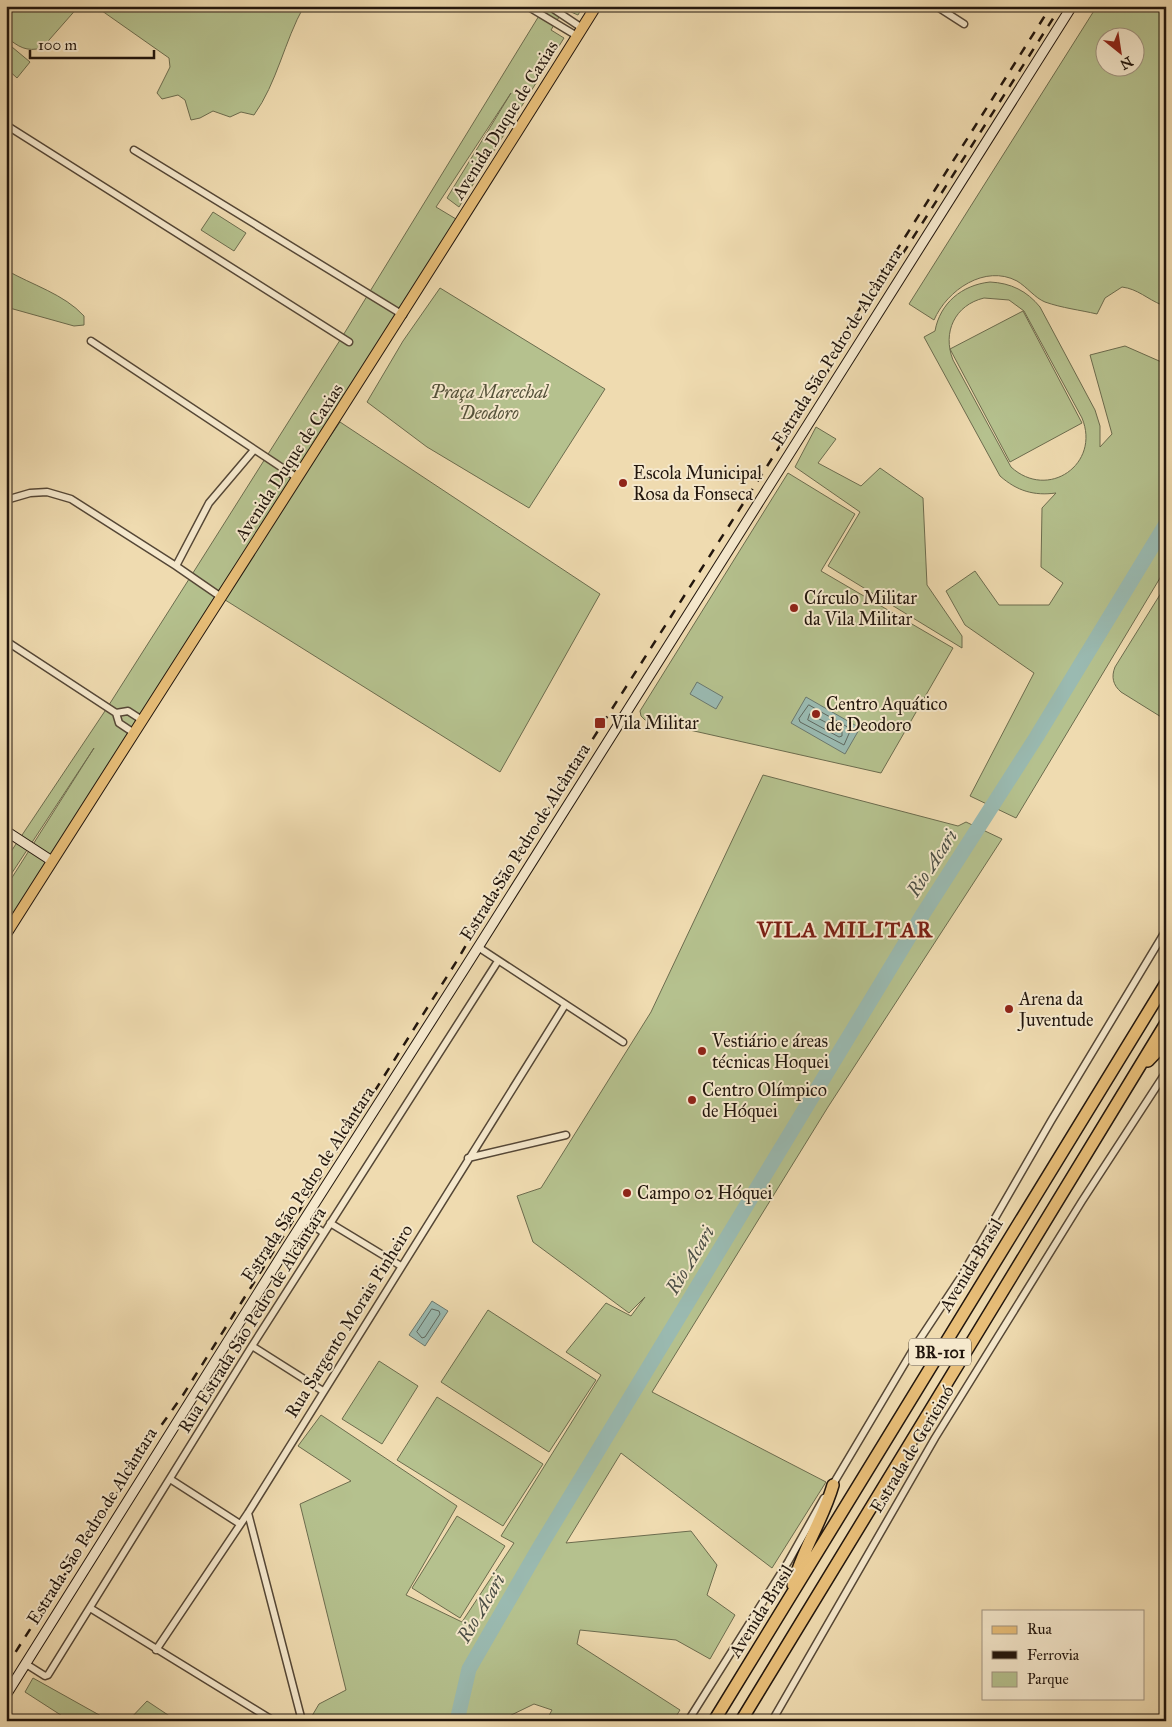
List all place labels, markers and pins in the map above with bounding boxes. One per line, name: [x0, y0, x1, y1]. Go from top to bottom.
place label: Escola Municipal Rosa da Fonseca: [633, 462, 762, 505]
marker: Escola Municipal Rosa da Fonseca: [617, 477, 629, 489]
place label: Círculo Militar da Vila Militar: [804, 587, 917, 630]
marker: Círculo Militar da Vila Militar: [788, 602, 800, 614]
place label: Centro Aquático de Deodoro: [826, 693, 947, 736]
marker: Centro Aquático de Deodoro: [810, 708, 822, 720]
place label: Vila Militar: [610, 712, 699, 734]
marker: Vila Militar: [593, 716, 607, 730]
place label: Arena da Juventude: [1017, 988, 1093, 1032]
marker: Arena da Juventude: [1003, 1003, 1015, 1015]
place label: Vestiário e áreas técnicas Hoquei: [711, 1030, 829, 1074]
marker: Vestiário e áreas técnicas Hoquei: [696, 1045, 708, 1057]
place label: Centro Olímpico de Hóquei: [702, 1079, 827, 1123]
marker: Centro Olímpico de Hóquei: [686, 1094, 698, 1106]
place label: Campo 02 Hóquei: [637, 1182, 773, 1205]
marker: Campo 02 Hóquei: [621, 1187, 633, 1199]

